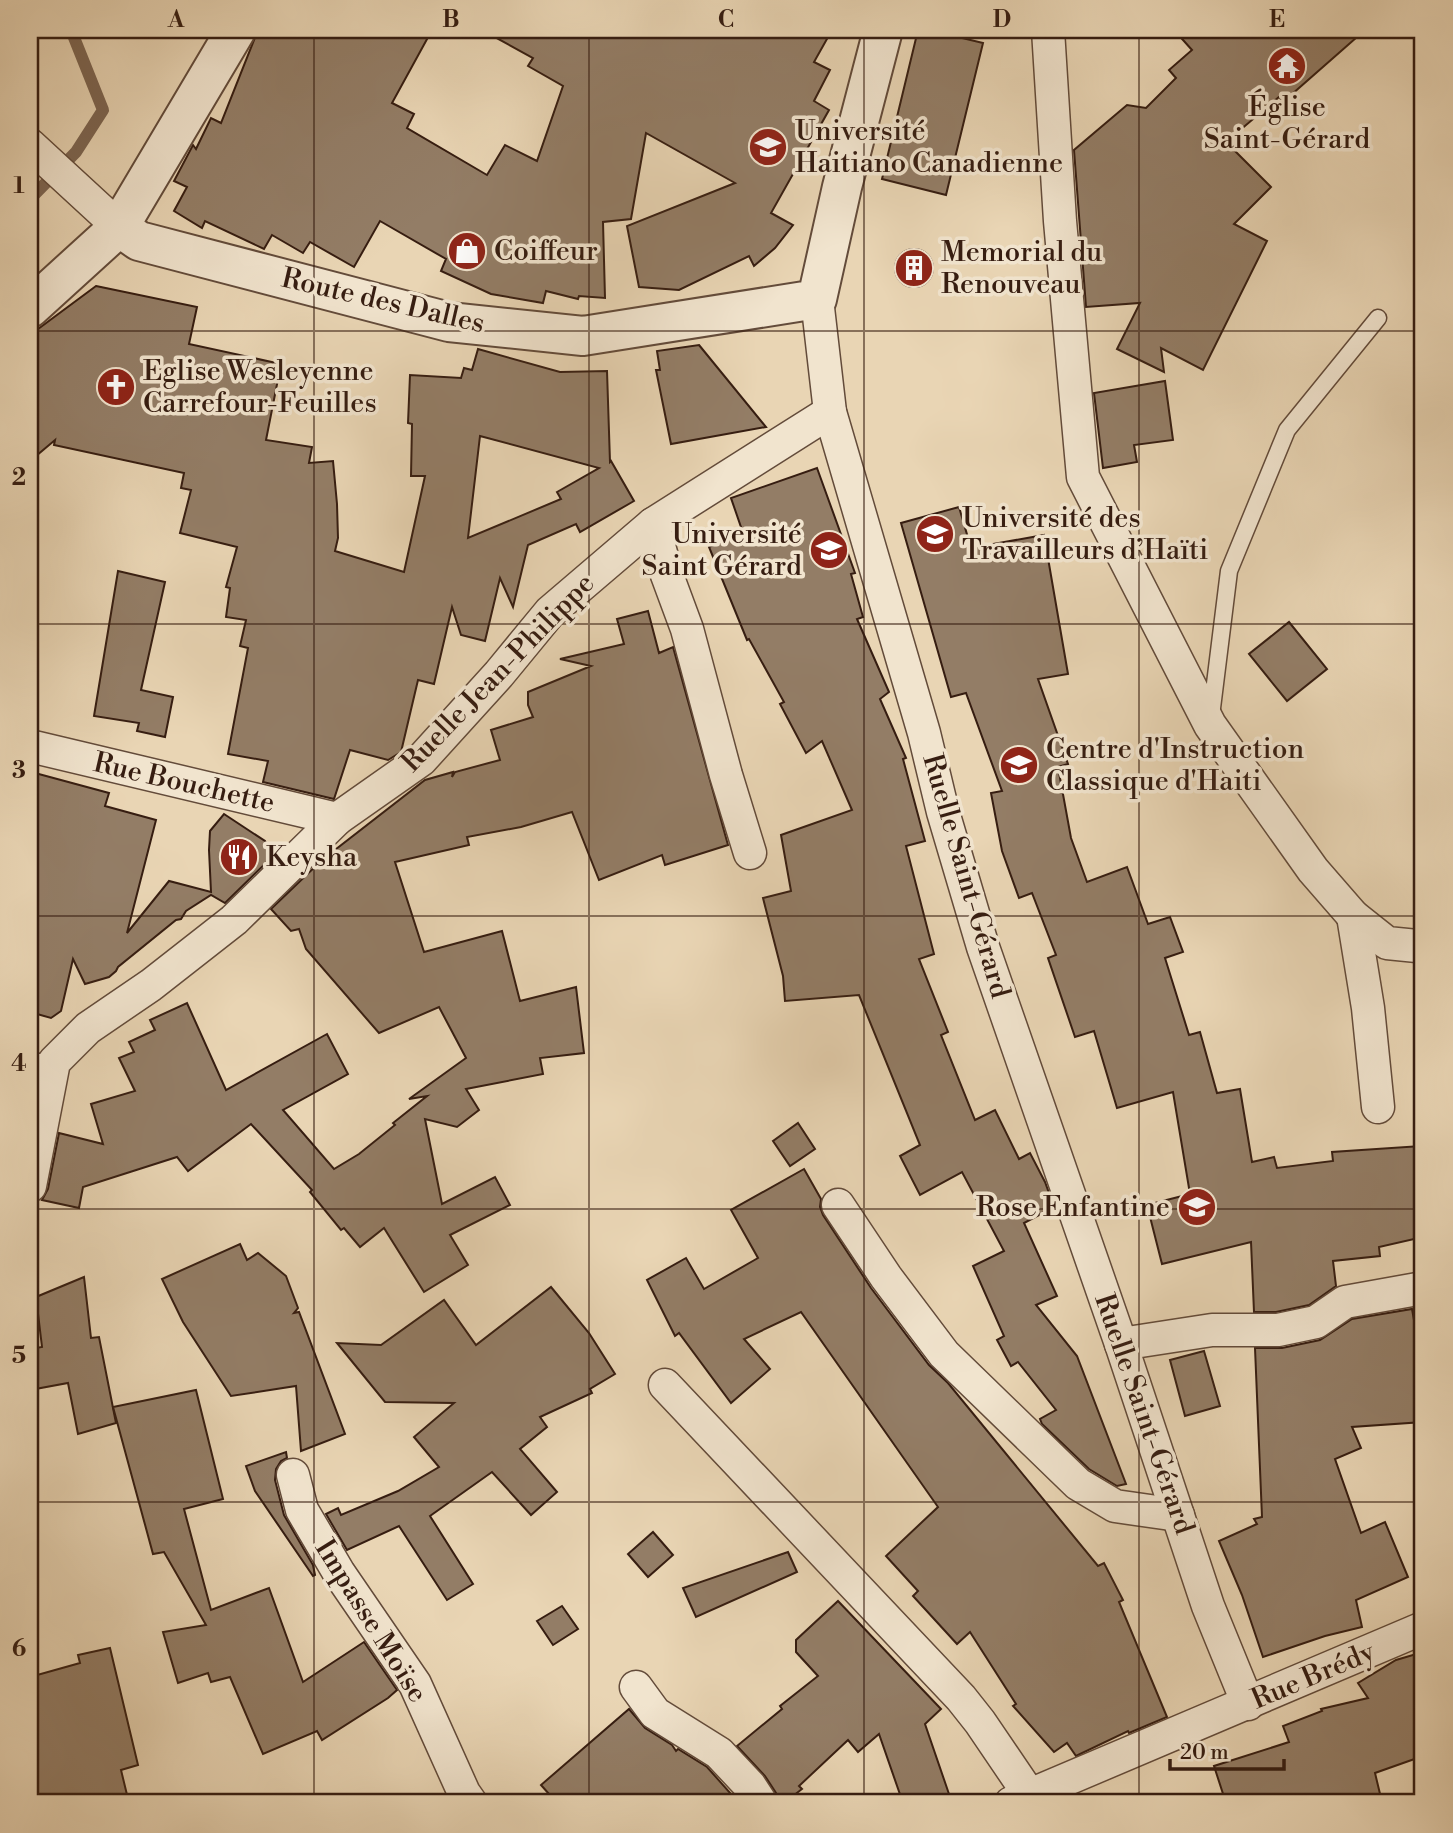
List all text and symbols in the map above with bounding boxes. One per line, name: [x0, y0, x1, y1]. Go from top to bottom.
text: A: [167, 6, 185, 34]
text: B: [442, 6, 460, 34]
text: C: [718, 6, 734, 34]
text: D: [993, 6, 1011, 34]
text: E: [1269, 6, 1285, 34]
temple icon: Église Saint-Gérard: [1266, 45, 1308, 87]
place label: Église Saint-Gérard: [1204, 88, 1370, 157]
place label: Université Haitiano Canadienne: [795, 114, 1063, 181]
school or university icon: Université Haitiano Canadienne: [747, 126, 789, 168]
text: 1: [13, 172, 25, 200]
shop icon: Coiffeur: [446, 230, 488, 272]
place label: Coiffeur: [494, 234, 598, 269]
place label: Memorial du Renouveau: [941, 235, 1102, 302]
building icon: Memorial du Renouveau: [893, 247, 935, 289]
street label: Route des Dalles: [278, 261, 488, 341]
place label: Eglise Wesleyenne Carrefour-Feuilles: [143, 354, 377, 421]
church icon: Eglise Wesleyenne Carrefour-Feuilles: [95, 366, 137, 408]
text: 2: [12, 464, 26, 492]
place label: Université des Travailleurs d’Haïti: [962, 501, 1208, 568]
school or university icon: Université des Travailleurs d’Haïti: [914, 513, 956, 555]
place label: Université Saint Gérard: [641, 517, 802, 584]
school or university icon: Université Saint Gérard: [808, 529, 850, 571]
street label: Ruelle Jean-Philippe: [394, 566, 602, 780]
place label: Centre d'Instruction Classique d'Haiti: [1046, 732, 1305, 799]
school or university icon: Centre d'Instruction Classique d'Haiti: [998, 744, 1040, 786]
street label: Rue Bouchette: [90, 745, 278, 821]
street label: Ruelle Saint-Gérard: [914, 750, 1018, 1002]
text: 3: [12, 757, 26, 785]
restaurant icon: Keysha: [218, 836, 260, 878]
place label: Keysha: [266, 840, 358, 875]
text: 4: [11, 1050, 27, 1078]
school or university icon: Rose Enfantine: [1176, 1186, 1218, 1228]
place label: Rose Enfantine: [976, 1190, 1170, 1225]
street label: Ruelle Saint-Gérard: [1086, 1289, 1202, 1539]
text: 5: [12, 1342, 26, 1370]
street label: Impasse Moïse: [307, 1533, 435, 1709]
street label: Rue Brédy: [1246, 1634, 1380, 1718]
text: 6: [12, 1635, 26, 1663]
scale bar: [1170, 1728, 1283, 1772]
text: 20 m: [1180, 1740, 1229, 1766]

